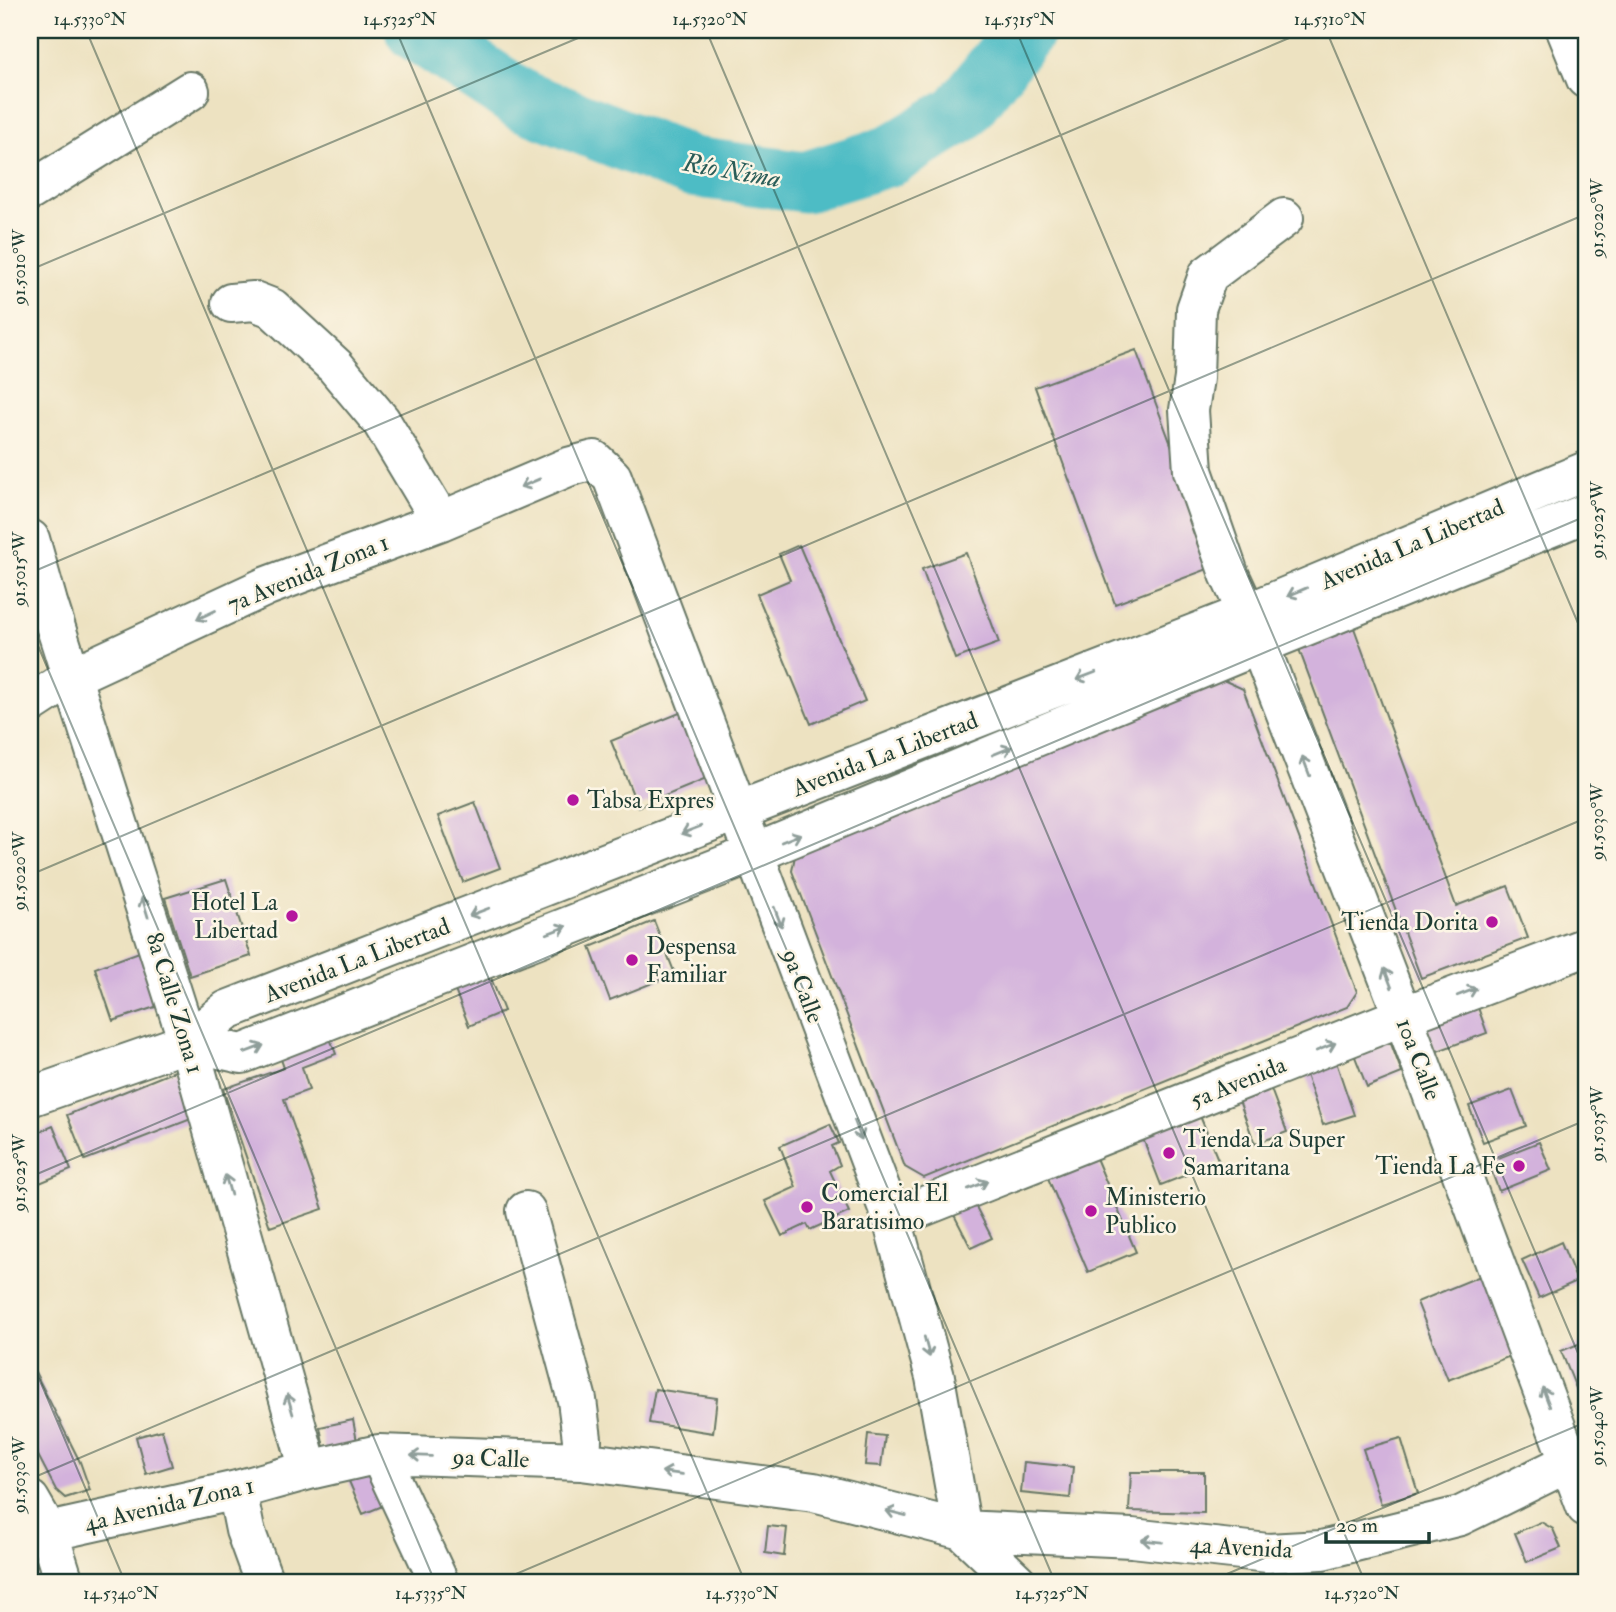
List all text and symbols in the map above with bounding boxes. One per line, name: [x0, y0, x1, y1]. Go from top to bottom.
text: 14.5330°N: [53, 8, 127, 31]
text: 14.5325°N: [363, 8, 437, 31]
text: 14.5320°N: [672, 8, 748, 31]
text: 14.5315°N: [984, 8, 1056, 31]
text: 14.5310°N: [1294, 8, 1366, 31]
water label: Río Nima: [680, 147, 783, 195]
text: 91.5020°W: [1586, 178, 1609, 259]
text: 91.5010°W: [8, 228, 31, 307]
one-way arrow: [519, 477, 541, 490]
text: 91.5025°W: [1586, 481, 1609, 561]
street label: Avenida La Libertad: [1315, 492, 1509, 597]
street label: 7a Avenida Zona 1: [223, 527, 394, 620]
text: 91.5015°W: [8, 531, 31, 608]
one-way arrow: [1287, 586, 1308, 599]
one-way arrow: [196, 609, 217, 622]
one-way arrow: [1075, 670, 1097, 683]
street label: Avenida La Libertad: [787, 705, 983, 804]
one-way arrow: [990, 744, 1012, 757]
one-way arrow: [1298, 755, 1311, 777]
text: 91.5030°W: [1586, 783, 1609, 862]
place label: Tabsa Expres: [587, 785, 714, 816]
marker: Tabsa Expres: [565, 792, 581, 808]
one-way arrow: [681, 825, 703, 837]
text: 91.5020°W: [8, 831, 31, 912]
one-way arrow: [780, 831, 802, 844]
place label: Hotel La Libertad: [191, 887, 279, 946]
one-way arrow: [138, 896, 151, 918]
one-way arrow: [772, 906, 785, 928]
one-way arrow: [469, 907, 491, 920]
place label: Tienda Dorita: [1341, 907, 1479, 938]
marker: Hotel La Libertad: [284, 908, 300, 924]
street label: Avenida La Libertad: [259, 911, 455, 1010]
marker: Tienda Dorita: [1484, 914, 1500, 930]
one-way arrow: [546, 923, 567, 936]
street label: 8a Calle Zona 1: [138, 929, 211, 1078]
place label: Despensa Familiar: [646, 931, 738, 990]
street label: 9a Calle: [774, 943, 831, 1028]
marker: Despensa Familiar: [624, 952, 640, 968]
one-way arrow: [1381, 967, 1393, 989]
one-way arrow: [1455, 985, 1477, 998]
street label: 10a Calle: [1389, 1014, 1448, 1105]
one-way arrow: [1315, 1039, 1337, 1052]
one-way arrow: [243, 1042, 264, 1055]
street label: 5a Avenida: [1186, 1049, 1292, 1116]
text: 91.5035°W: [1586, 1086, 1609, 1164]
one-way arrow: [853, 1119, 865, 1141]
place label: Tienda La Super Samaritana: [1183, 1124, 1345, 1183]
text: 91.5025°W: [8, 1134, 31, 1214]
marker: Tienda La Super Samaritana: [1161, 1145, 1177, 1161]
place label: Tienda La Fe: [1375, 1151, 1505, 1182]
marker: Tienda La Fe: [1511, 1158, 1527, 1174]
one-way arrow: [221, 1175, 234, 1197]
one-way arrow: [967, 1177, 988, 1190]
place label: Comercial El Baratisimo: [821, 1178, 948, 1237]
place label: Ministerio Publico: [1105, 1182, 1206, 1241]
marker: Comercial El Baratisimo: [799, 1199, 815, 1215]
marker: Ministerio Publico: [1083, 1203, 1099, 1219]
one-way arrow: [921, 1336, 934, 1358]
text: 91.5040°W: [1586, 1386, 1609, 1468]
one-way arrow: [1539, 1387, 1551, 1409]
one-way arrow: [283, 1394, 296, 1416]
text: 91.5030°W: [8, 1436, 31, 1515]
street label: 9a Calle: [450, 1442, 530, 1475]
one-way arrow: [410, 1449, 433, 1462]
one-way arrow: [662, 1467, 684, 1480]
street label: 4a Avenida Zona 1: [81, 1470, 257, 1539]
scale bar: [1326, 1500, 1429, 1544]
one-way arrow: [885, 1506, 908, 1519]
text: 20 m: [1336, 1512, 1378, 1539]
street label: 4a Avenida: [1189, 1529, 1294, 1566]
one-way arrow: [1141, 1534, 1164, 1547]
text: 14.5340°N: [83, 1582, 159, 1605]
text: 14.5335°N: [395, 1582, 467, 1605]
text: 14.5330°N: [705, 1582, 779, 1605]
text: 14.5325°N: [1015, 1582, 1089, 1605]
text: 14.5320°N: [1324, 1582, 1400, 1605]

